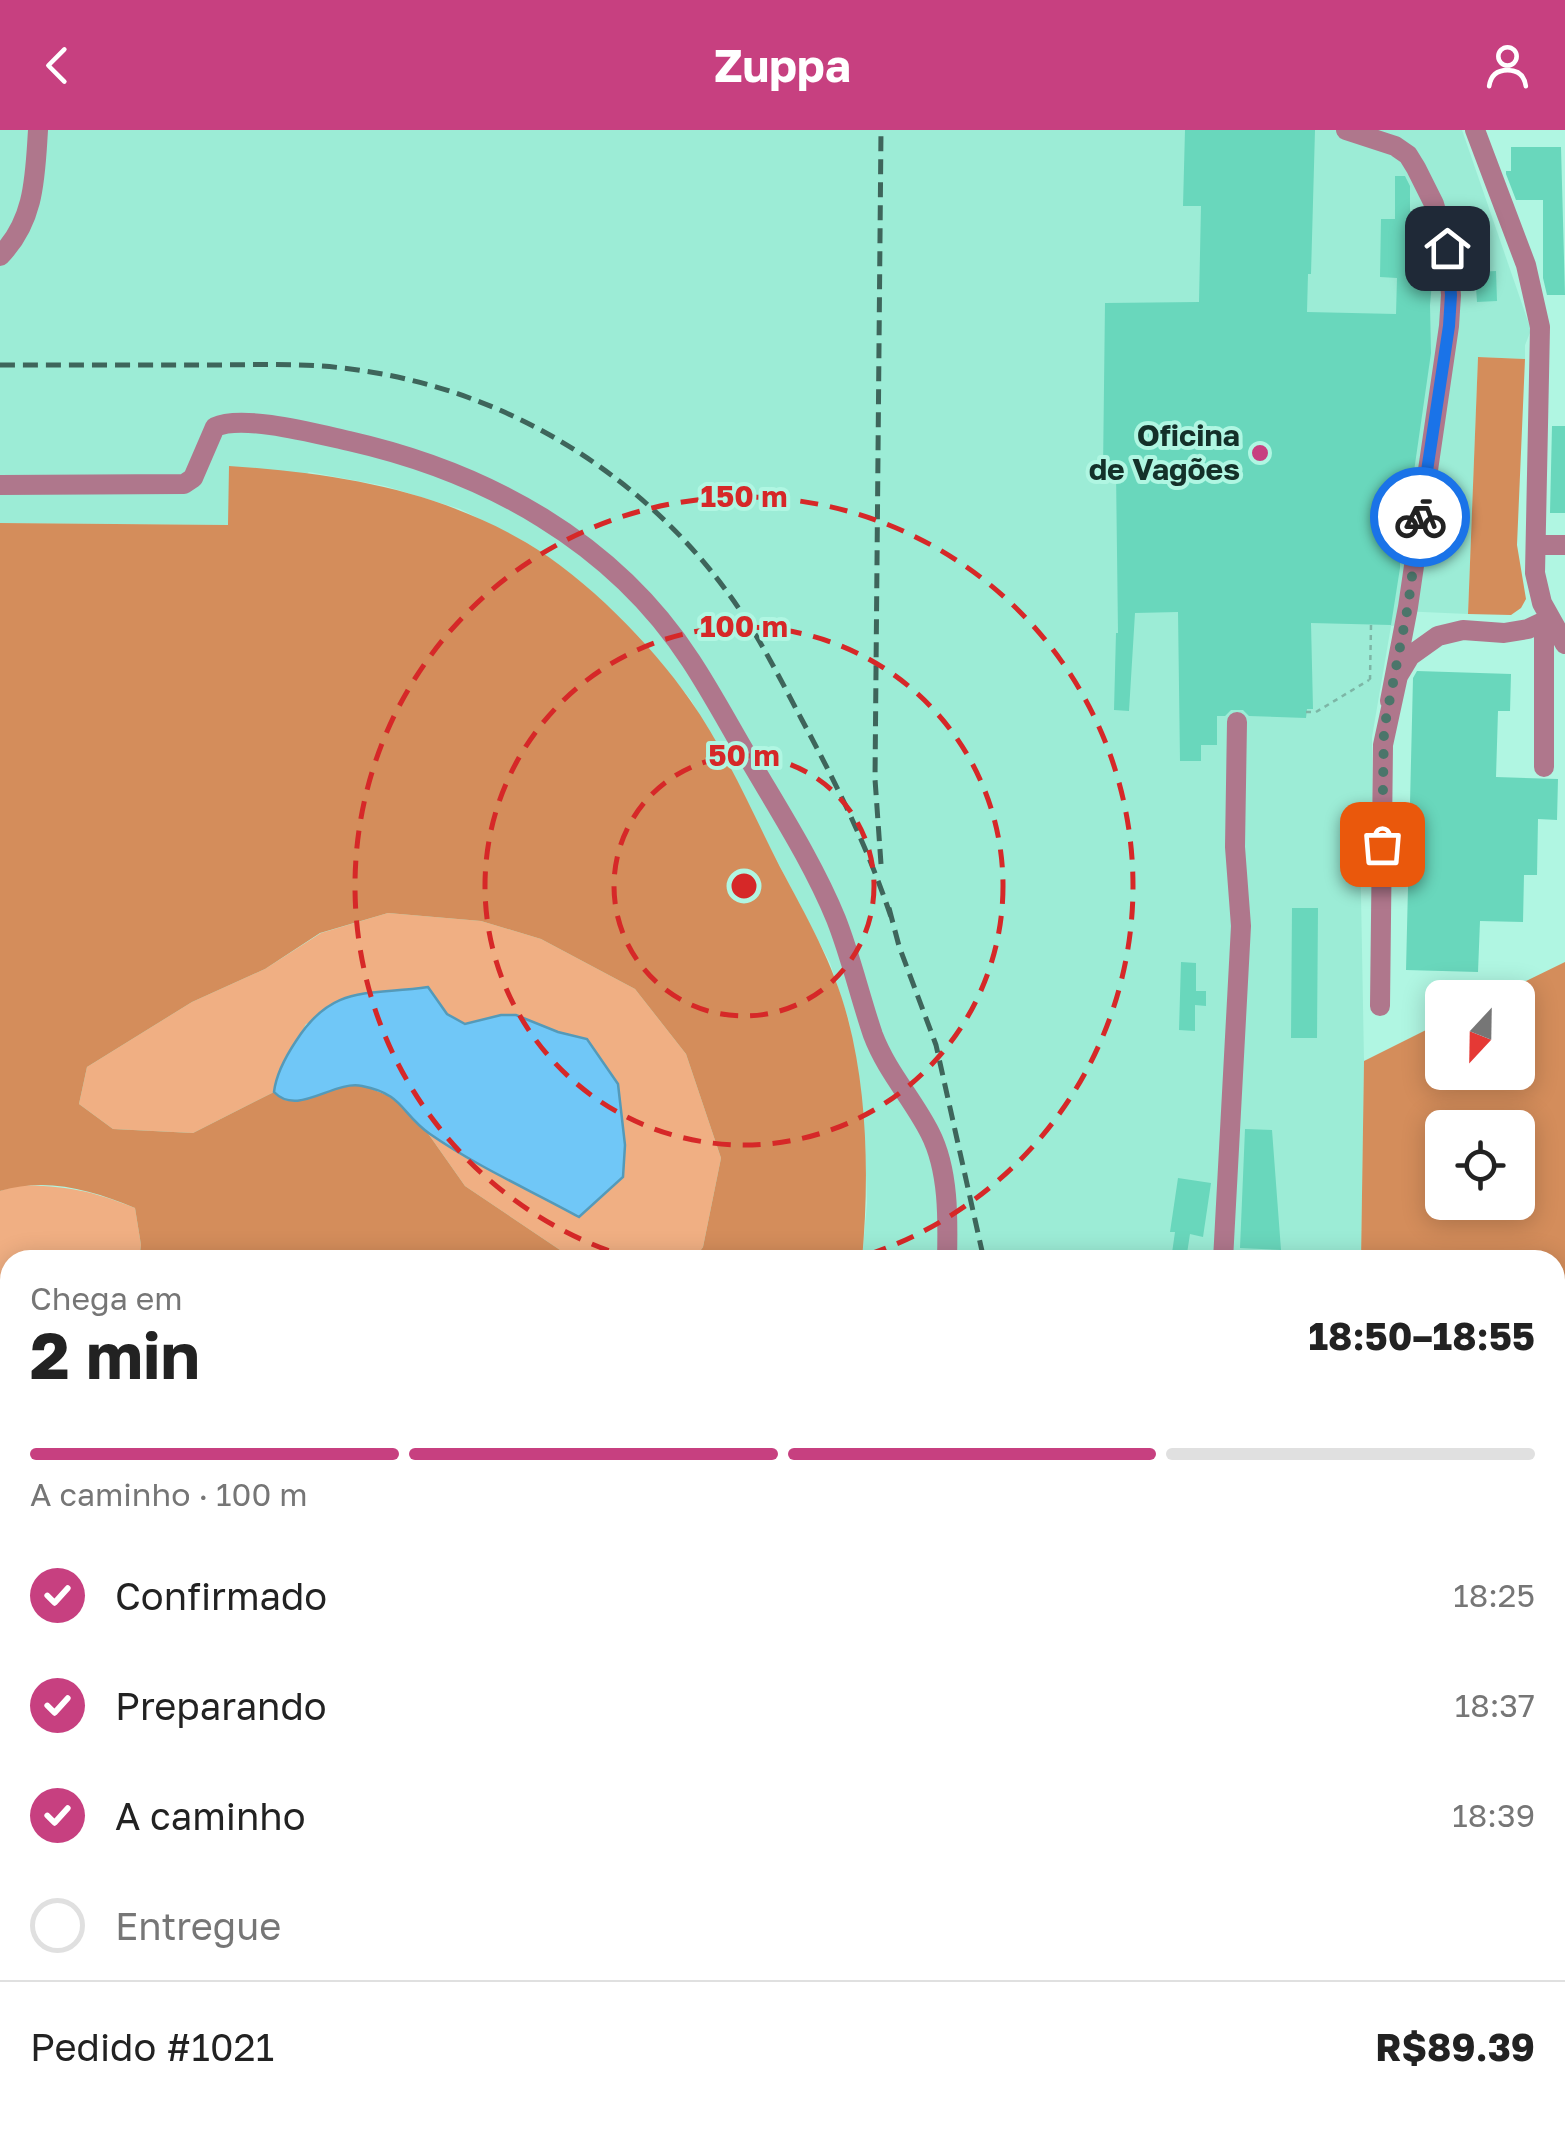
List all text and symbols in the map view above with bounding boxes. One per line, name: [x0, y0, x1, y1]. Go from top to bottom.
icon: back: [30, 38, 85, 93]
text: Zuppa: [714, 38, 851, 92]
icon: person: [1480, 38, 1535, 93]
pin: [1405, 206, 1490, 291]
icon: home: [1420, 221, 1475, 276]
place label: Oficina de Vagões: [1089, 417, 1240, 487]
marker: Oficina de Vagões: [1249, 442, 1271, 464]
courier: [1370, 467, 1470, 567]
text: 150 m: [701, 478, 788, 514]
icon: bike: [1393, 490, 1448, 545]
text: 100 m: [700, 608, 788, 644]
text: 50 m: [708, 737, 780, 773]
pin: [1340, 802, 1425, 887]
icon: bag: [1355, 817, 1410, 872]
centre of rings: [726, 868, 762, 904]
north arrow: [1425, 980, 1535, 1090]
map controls: [1425, 980, 1535, 1220]
button: locate: [1425, 1110, 1535, 1220]
text: Chega em: [30, 1279, 183, 1317]
text: 18:50–18:55: [1309, 1313, 1535, 1358]
text: 2 min: [30, 1315, 200, 1393]
text: A caminho · 100 m: [30, 1475, 308, 1513]
icon: check: [30, 1568, 85, 1623]
text: Confirmado: [115, 1573, 327, 1618]
text: 18:25: [1453, 1576, 1535, 1614]
icon: check: [30, 1678, 85, 1733]
text: Preparando: [115, 1683, 327, 1728]
text: 18:37: [1455, 1686, 1535, 1724]
icon: check: [30, 1788, 85, 1843]
text: A caminho: [115, 1793, 306, 1838]
text: 18:39: [1452, 1796, 1535, 1834]
text: Entregue: [115, 1903, 281, 1948]
text: Pedido #1021: [30, 2024, 274, 2069]
text: R$89.39: [1375, 2024, 1535, 2069]

